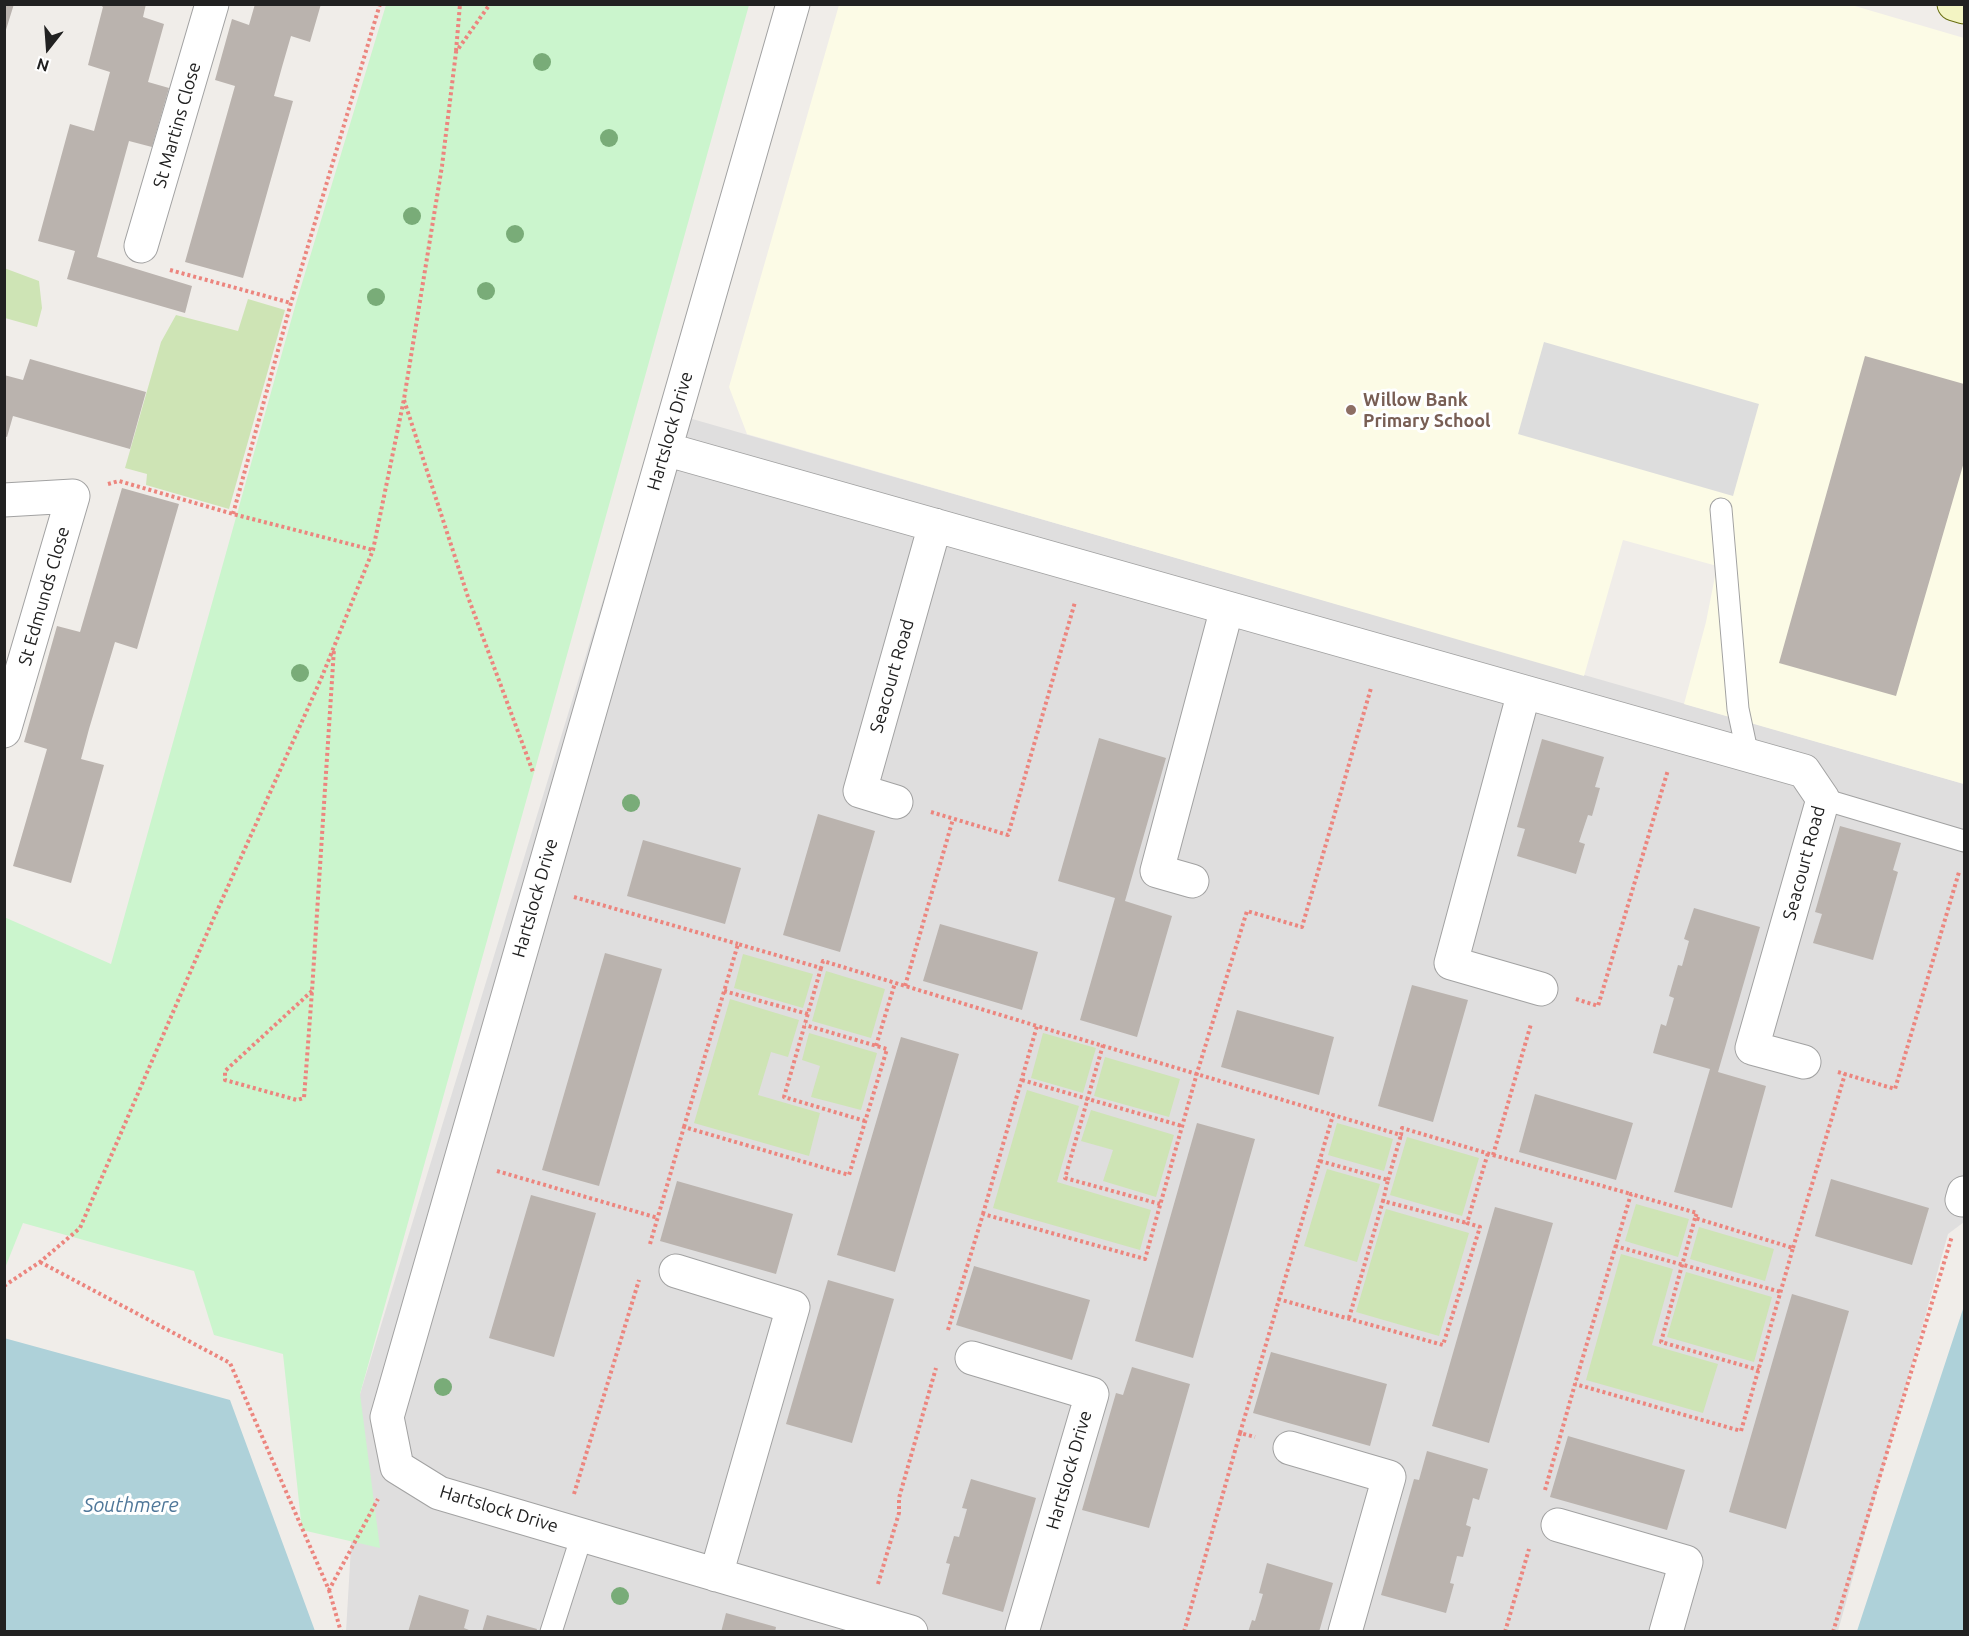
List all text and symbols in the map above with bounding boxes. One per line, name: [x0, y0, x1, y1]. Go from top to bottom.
north arrow: [18, 18, 78, 78]
text: N: [34, 55, 51, 76]
street label: St Martins Close: [149, 60, 205, 190]
street label: Hartslock Drive: [643, 369, 697, 493]
place label: Willow Bank Primary School: [1363, 389, 1491, 432]
marker: Willow Bank Primary School: [1344, 403, 1358, 417]
street label: St Edmunds Close: [14, 524, 74, 668]
street label: Seacourt Road: [865, 617, 919, 735]
street label: Seacourt Road: [1778, 804, 1830, 922]
street label: Hartslock Drive: [508, 836, 562, 960]
street label: Hartslock Drive: [1042, 1408, 1096, 1532]
street label: Hartslock Drive: [437, 1481, 561, 1537]
water label: Southmere: [83, 1493, 179, 1517]

